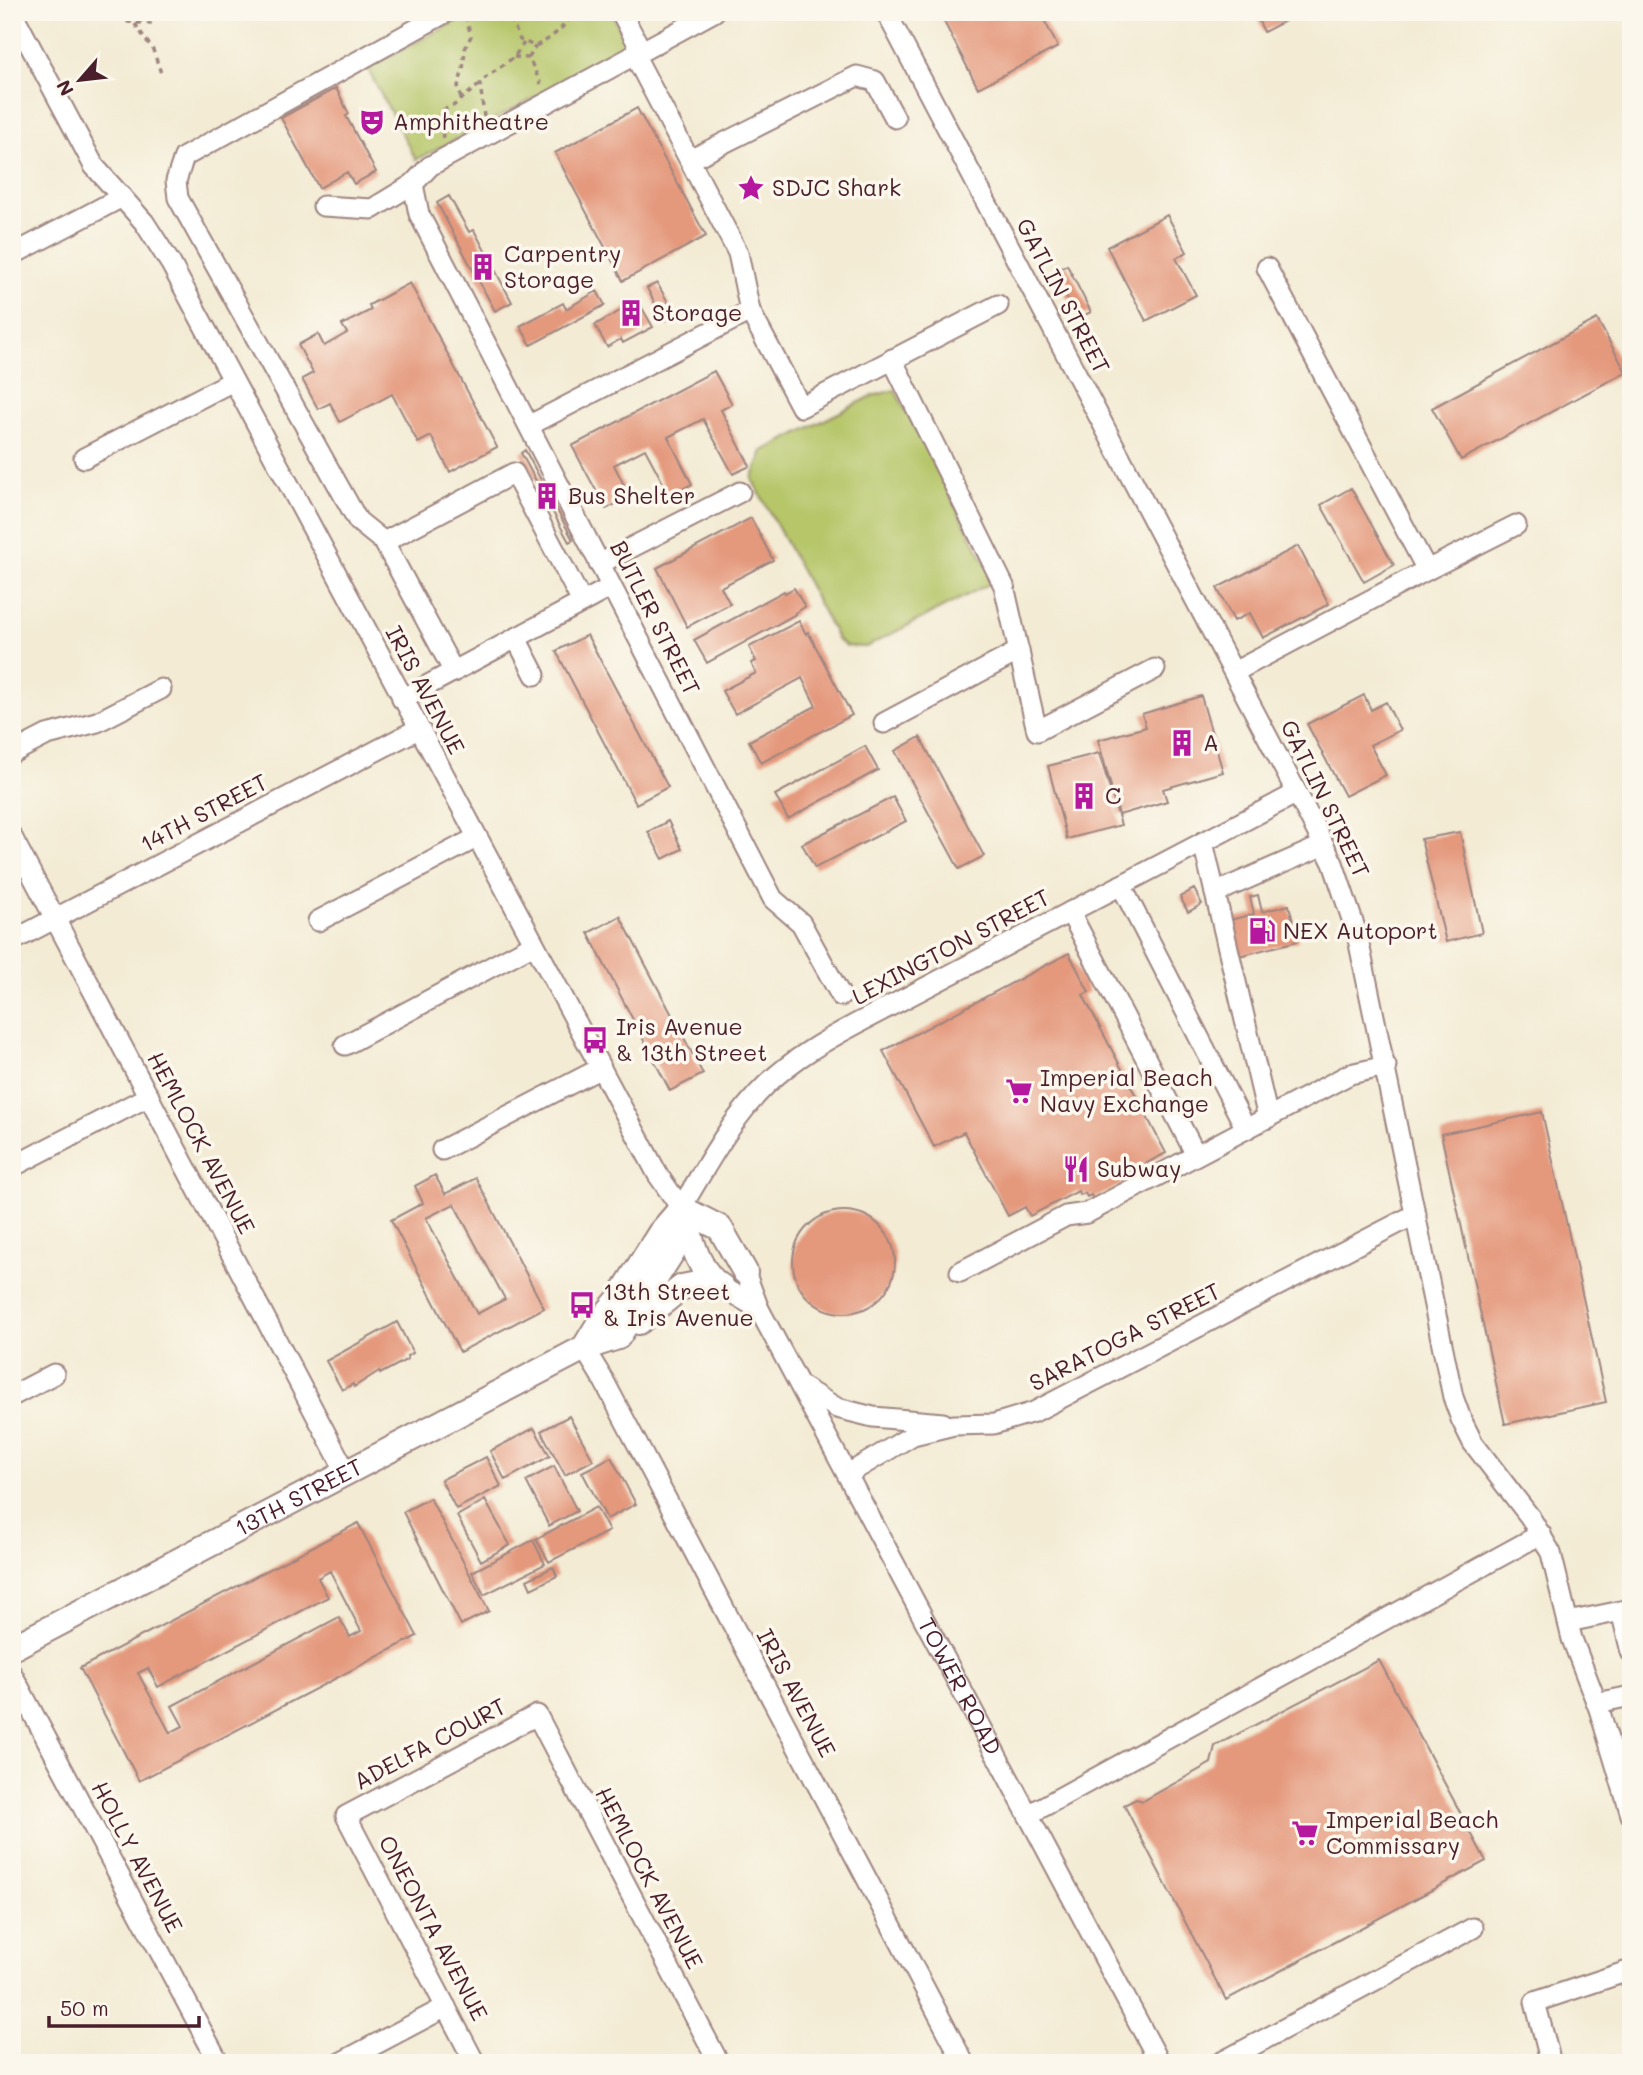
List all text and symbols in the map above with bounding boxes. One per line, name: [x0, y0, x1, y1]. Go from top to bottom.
north arrow: [46, 46, 116, 116]
text: N: [50, 76, 79, 100]
place label: Amphitheatre: [393, 106, 549, 136]
theatre icon: Amphitheatre: [357, 107, 387, 137]
place label: SDJC Shark: [772, 172, 901, 202]
place icon: SDJC Shark: [736, 173, 766, 203]
street label: GATLIN STREET: [1010, 213, 1117, 378]
place label: Carpentry Storage: [504, 238, 621, 294]
building icon: Carpentry Storage: [468, 252, 498, 282]
place label: Storage: [652, 297, 742, 327]
building icon: Storage: [616, 298, 646, 328]
place label: Bus Shelter: [568, 480, 695, 510]
building icon: Bus Shelter: [532, 481, 562, 511]
street label: BUTLER STREET: [604, 535, 708, 700]
street label: IRIS AVENUE: [380, 620, 472, 759]
street label: GATLIN STREET: [1275, 715, 1377, 882]
place label: A: [1203, 727, 1219, 757]
building icon: A: [1167, 728, 1197, 758]
street label: 14TH STREET: [135, 766, 272, 858]
place label: C: [1105, 780, 1121, 810]
building icon: C: [1069, 781, 1099, 811]
street label: LEXINGTON STREET: [847, 881, 1055, 1011]
place label: NEX Autoport: [1283, 915, 1438, 945]
fuel station icon: NEX Autoport: [1247, 916, 1277, 946]
place label: Iris Avenue & 13th Street: [616, 1011, 767, 1067]
bus stop icon: Iris Avenue & 13th Street: [580, 1025, 610, 1055]
street label: HEMLOCK AVENUE: [141, 1046, 263, 1239]
place label: Imperial Beach Navy Exchange: [1040, 1062, 1212, 1118]
supermarket icon: Imperial Beach Navy Exchange: [1004, 1076, 1034, 1106]
place label: Subway: [1097, 1153, 1181, 1183]
restaurant icon: Subway: [1061, 1154, 1091, 1184]
street label: SARATOGA STREET: [1024, 1275, 1225, 1397]
place label: 13th Street & Iris Avenue: [603, 1276, 754, 1332]
bus stop icon: 13th Street & Iris Avenue: [567, 1290, 597, 1320]
street label: 13TH STREET: [229, 1451, 367, 1542]
street label: TOWER ROAD: [912, 1612, 1009, 1760]
street label: IRIS AVENUE: [751, 1623, 843, 1762]
street label: ADELFA COURT: [348, 1690, 511, 1796]
street label: HOLLY AVENUE: [85, 1776, 190, 1937]
street label: HEMLOCK AVENUE: [589, 1781, 711, 1974]
place label: Imperial Beach Commissary: [1326, 1804, 1498, 1860]
supermarket icon: Imperial Beach Commissary: [1290, 1818, 1320, 1848]
street label: ONEONTA AVENUE: [372, 1830, 495, 2025]
scale bar: [49, 1984, 200, 2028]
text: 50 m: [60, 1994, 109, 2021]

